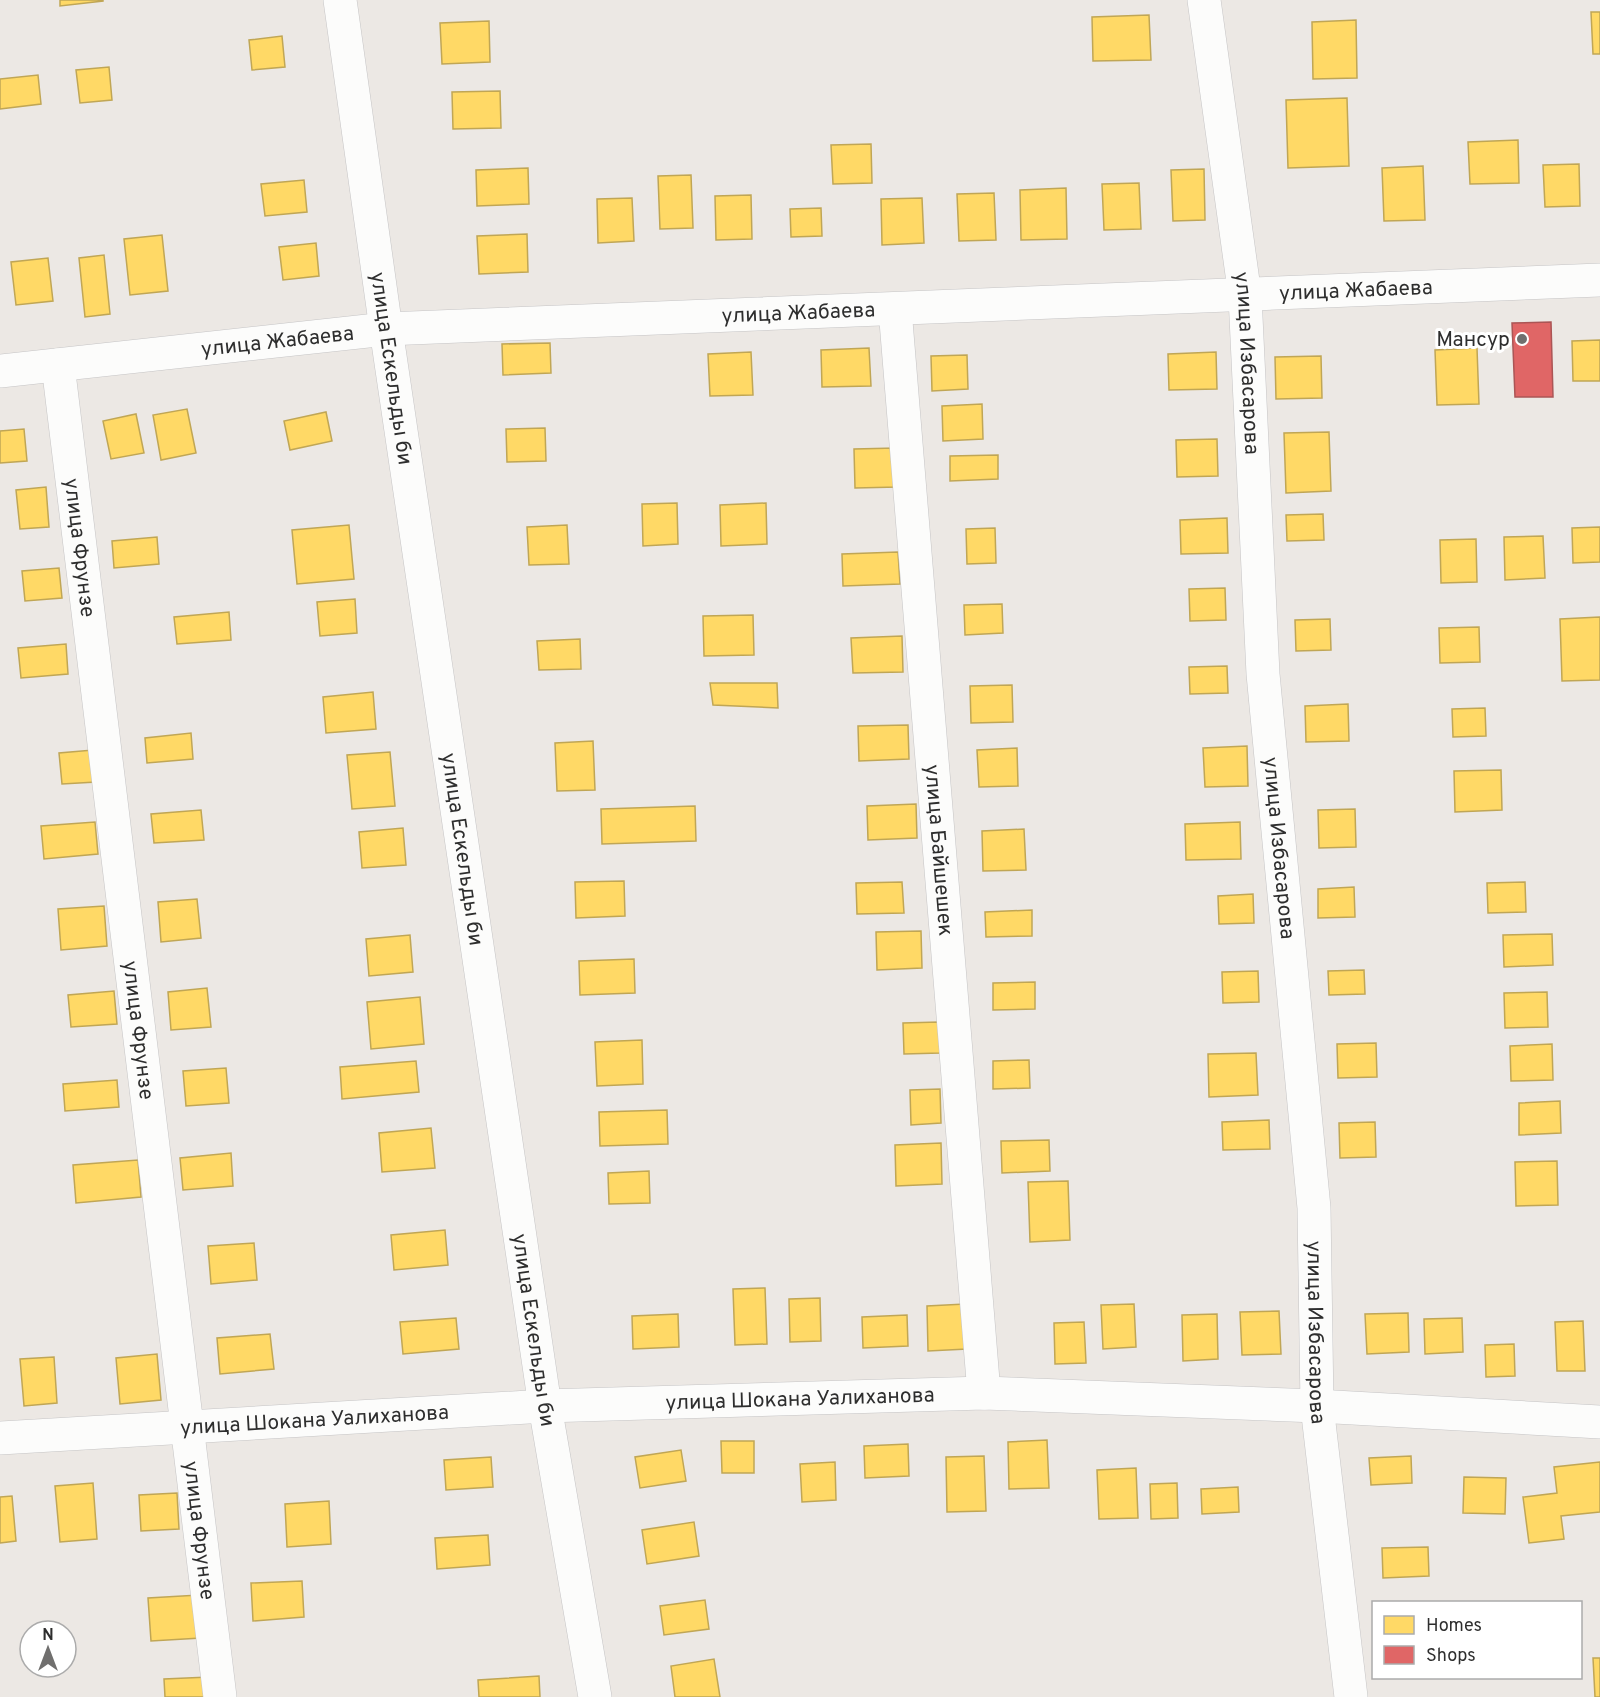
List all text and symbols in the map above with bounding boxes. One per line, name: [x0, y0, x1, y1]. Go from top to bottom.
street label: улица Ескельды би: [363, 270, 418, 467]
street label: улица Избасарова: [1227, 270, 1265, 455]
street label: улица Жабаева: [1279, 275, 1433, 308]
street label: улица Жабаева: [721, 297, 876, 330]
street label: улица Жабаева: [200, 321, 355, 364]
place label: Мансур: [1436, 327, 1510, 354]
marker: Мансур: [1515, 332, 1529, 346]
street label: улица Фрунзе: [57, 477, 101, 619]
street label: улица Ескельды би: [434, 751, 489, 948]
street label: улица Избасарова: [1256, 756, 1300, 941]
street label: улица Байшешек: [917, 763, 958, 937]
street label: улица Фрунзе: [116, 959, 159, 1101]
street label: улица Ескельды би: [505, 1232, 560, 1429]
street label: улица Избасарова: [1299, 1241, 1331, 1426]
street label: улица Шокана Уалиханова: [665, 1382, 935, 1417]
street label: улица Шокана Уалиханова: [179, 1400, 450, 1442]
street label: улица Фрунзе: [176, 1459, 220, 1602]
legend: [1372, 1601, 1582, 1679]
text: Homes: [1426, 1615, 1482, 1638]
north arrow: [18, 1619, 78, 1679]
text: N: [42, 1626, 54, 1646]
text: Shops: [1426, 1645, 1476, 1668]

